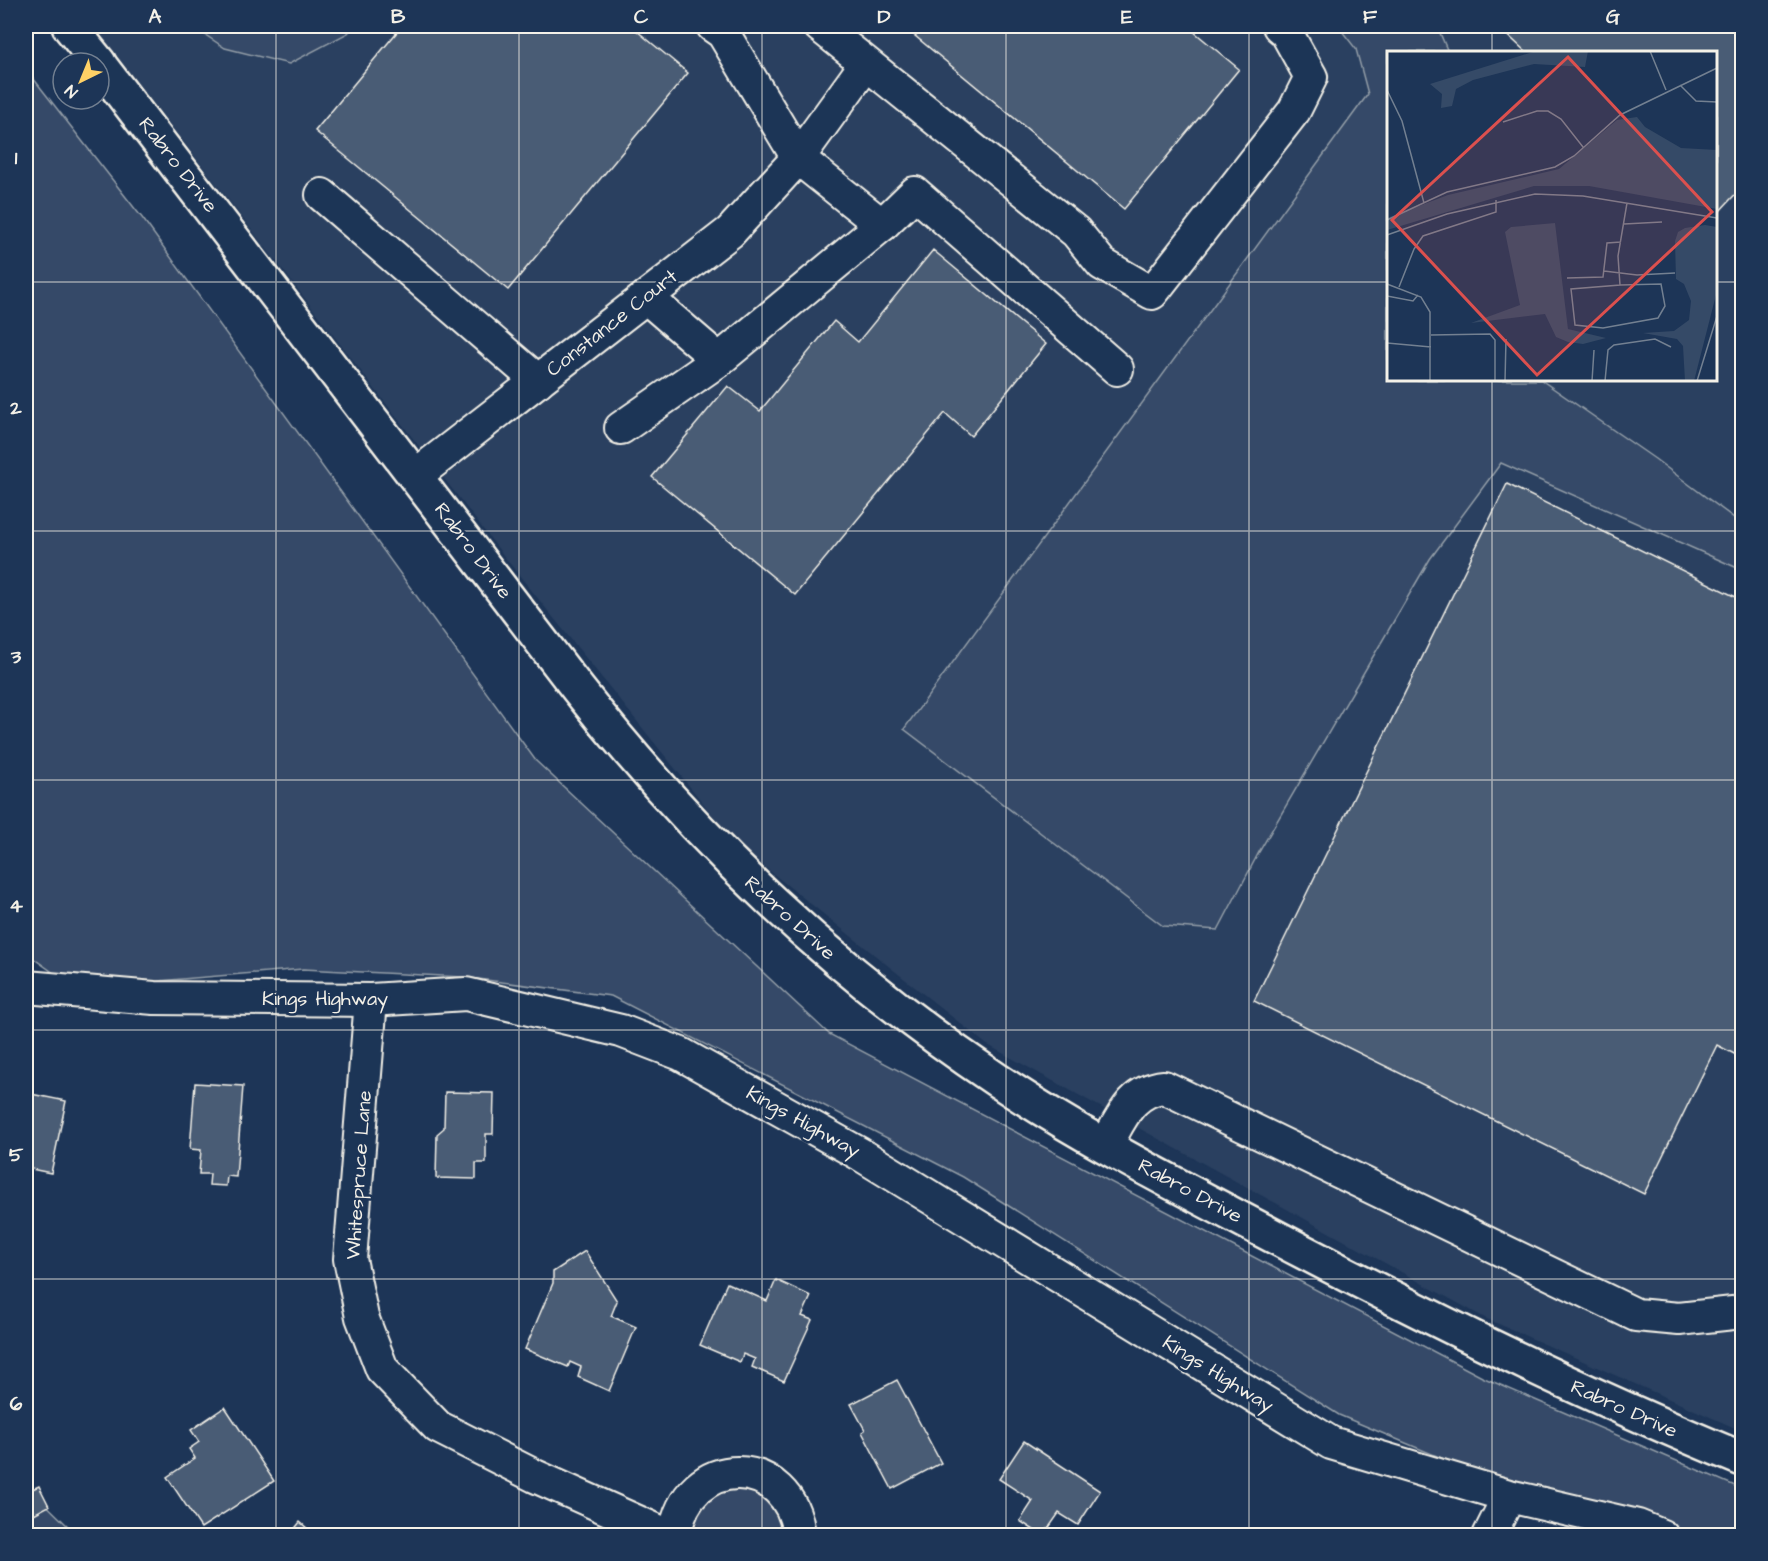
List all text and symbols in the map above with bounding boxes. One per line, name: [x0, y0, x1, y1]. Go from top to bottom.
text: A: [149, 3, 162, 31]
text: B: [391, 3, 406, 31]
text: C: [634, 3, 649, 31]
text: D: [878, 3, 891, 31]
text: E: [1121, 3, 1133, 31]
text: F: [1363, 3, 1378, 31]
text: G: [1606, 3, 1620, 31]
north arrow: [51, 51, 111, 111]
inset map: [1387, 51, 1717, 381]
text: N: [60, 80, 83, 103]
street label: Rabro Drive: [132, 111, 224, 219]
text: 1: [15, 144, 18, 172]
street label: Constance Court: [540, 263, 684, 383]
text: 2: [9, 394, 22, 422]
street label: Rabro Drive: [427, 497, 519, 605]
text: 3: [10, 643, 22, 671]
street label: Rabro Drive: [738, 869, 842, 967]
text: 4: [9, 892, 23, 920]
street label: Kings Highway: [262, 985, 388, 1014]
street label: Kings Highway: [741, 1079, 865, 1166]
street label: Whitespruce Lane: [339, 1089, 379, 1260]
text: 5: [9, 1141, 24, 1169]
street label: Rabro Drive: [1133, 1152, 1247, 1230]
street label: Kings Highway: [1157, 1329, 1279, 1420]
street label: Rabro Drive: [1566, 1373, 1682, 1445]
text: 6: [10, 1390, 23, 1418]

